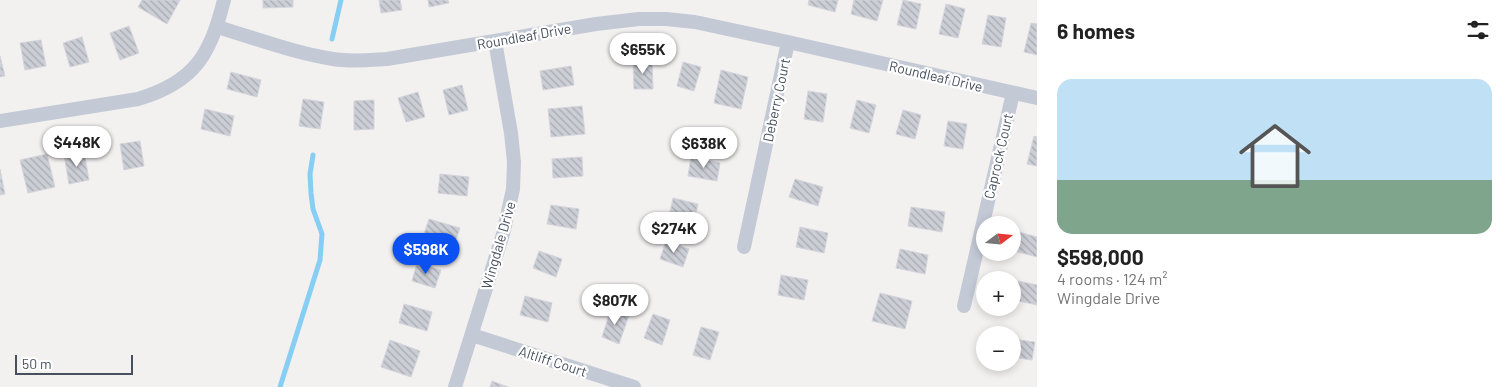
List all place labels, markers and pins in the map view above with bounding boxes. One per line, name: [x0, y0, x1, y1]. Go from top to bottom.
pin: $655K: [608, 32, 678, 75]
pin: $448K: [42, 126, 112, 168]
pin: $638K: [669, 126, 739, 169]
pin: $274K: [639, 212, 709, 254]
pin: $598K: [391, 232, 461, 275]
pin: $807K: [580, 284, 650, 326]

